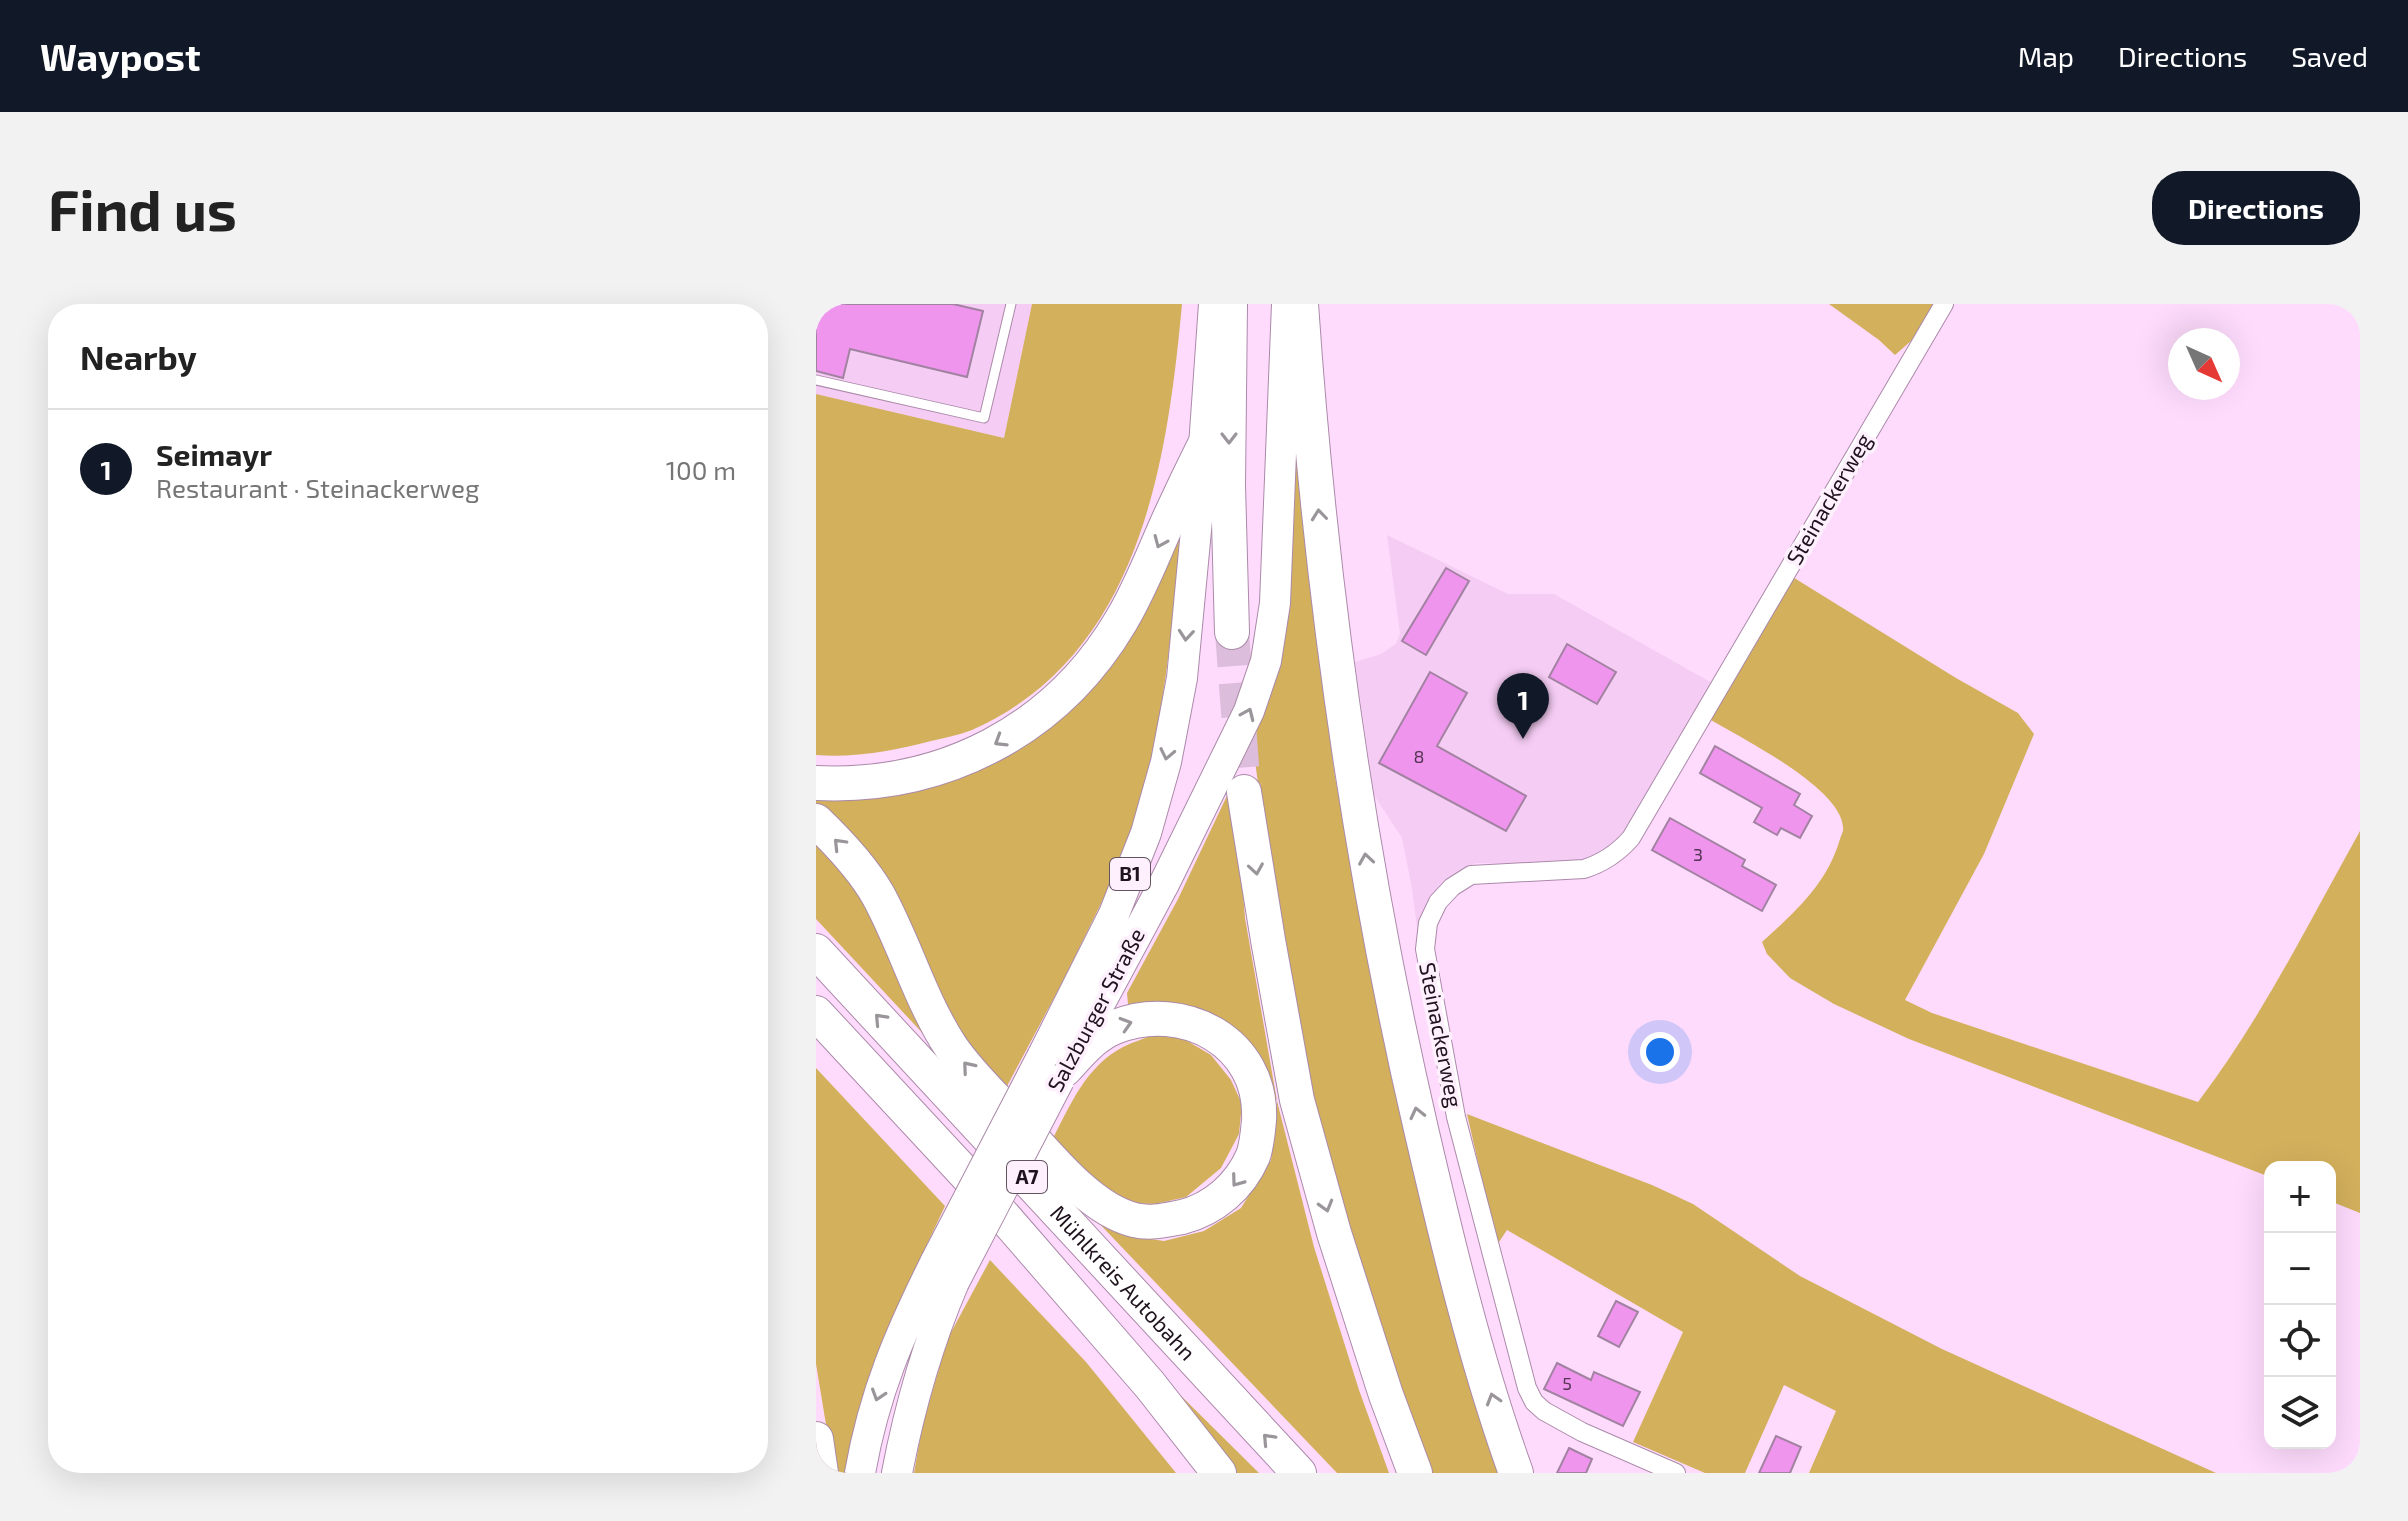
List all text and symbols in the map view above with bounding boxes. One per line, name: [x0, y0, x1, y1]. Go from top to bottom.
text: Waypost: [40, 33, 201, 79]
text: Map: [2018, 39, 2074, 73]
text: Directions: [2118, 39, 2247, 73]
text: Saved: [2291, 39, 2368, 73]
button: Directions: [2152, 171, 2360, 245]
text: Find us: [48, 175, 237, 242]
north arrow: [2168, 328, 2240, 400]
text: Nearby: [80, 336, 197, 377]
street label: Steinackerweg: [1780, 428, 1876, 569]
one-way arrow: [1220, 432, 1238, 445]
text: Seimayr: [156, 436, 272, 472]
text: 1: [100, 454, 112, 485]
text: 100 m: [666, 454, 736, 485]
text: Restaurant · Steinackerweg: [156, 472, 479, 503]
one-way arrow: [1311, 508, 1328, 521]
one-way arrow: [1153, 534, 1169, 548]
one-way arrow: [1177, 629, 1194, 642]
pin: 1: [1497, 673, 1549, 739]
one-way arrow: [1238, 708, 1254, 722]
one-way arrow: [994, 731, 1009, 747]
house number: 8: [1414, 745, 1424, 767]
one-way arrow: [1159, 747, 1176, 761]
one-way arrow: [833, 839, 848, 853]
house number: 3: [1693, 843, 1703, 865]
one-way arrow: [1358, 852, 1375, 865]
road number: B1: [1110, 858, 1150, 890]
one-way arrow: [1247, 862, 1264, 876]
street label: Salzburger Straße: [1041, 923, 1149, 1096]
street label: Steinackerweg: [1415, 960, 1469, 1110]
one-way arrow: [874, 1014, 889, 1028]
one-way arrow: [1118, 1017, 1132, 1033]
your location: [1640, 1032, 1680, 1072]
one-way arrow: [963, 1062, 978, 1077]
one-way arrow: [1409, 1107, 1426, 1121]
road number: A7: [1007, 1161, 1047, 1193]
map controls: [2264, 1161, 2336, 1449]
button: +: [2264, 1161, 2336, 1233]
one-way arrow: [1232, 1172, 1247, 1186]
one-way arrow: [1317, 1198, 1333, 1212]
street label: Mühlkreis Autobahn: [1046, 1199, 1202, 1365]
button: −: [2264, 1233, 2336, 1305]
button: locate: [2264, 1305, 2336, 1377]
house number: 5: [1562, 1372, 1572, 1394]
button: layers: [2264, 1377, 2336, 1449]
one-way arrow: [871, 1388, 887, 1402]
one-way arrow: [1486, 1392, 1502, 1406]
one-way arrow: [1264, 1434, 1278, 1449]

